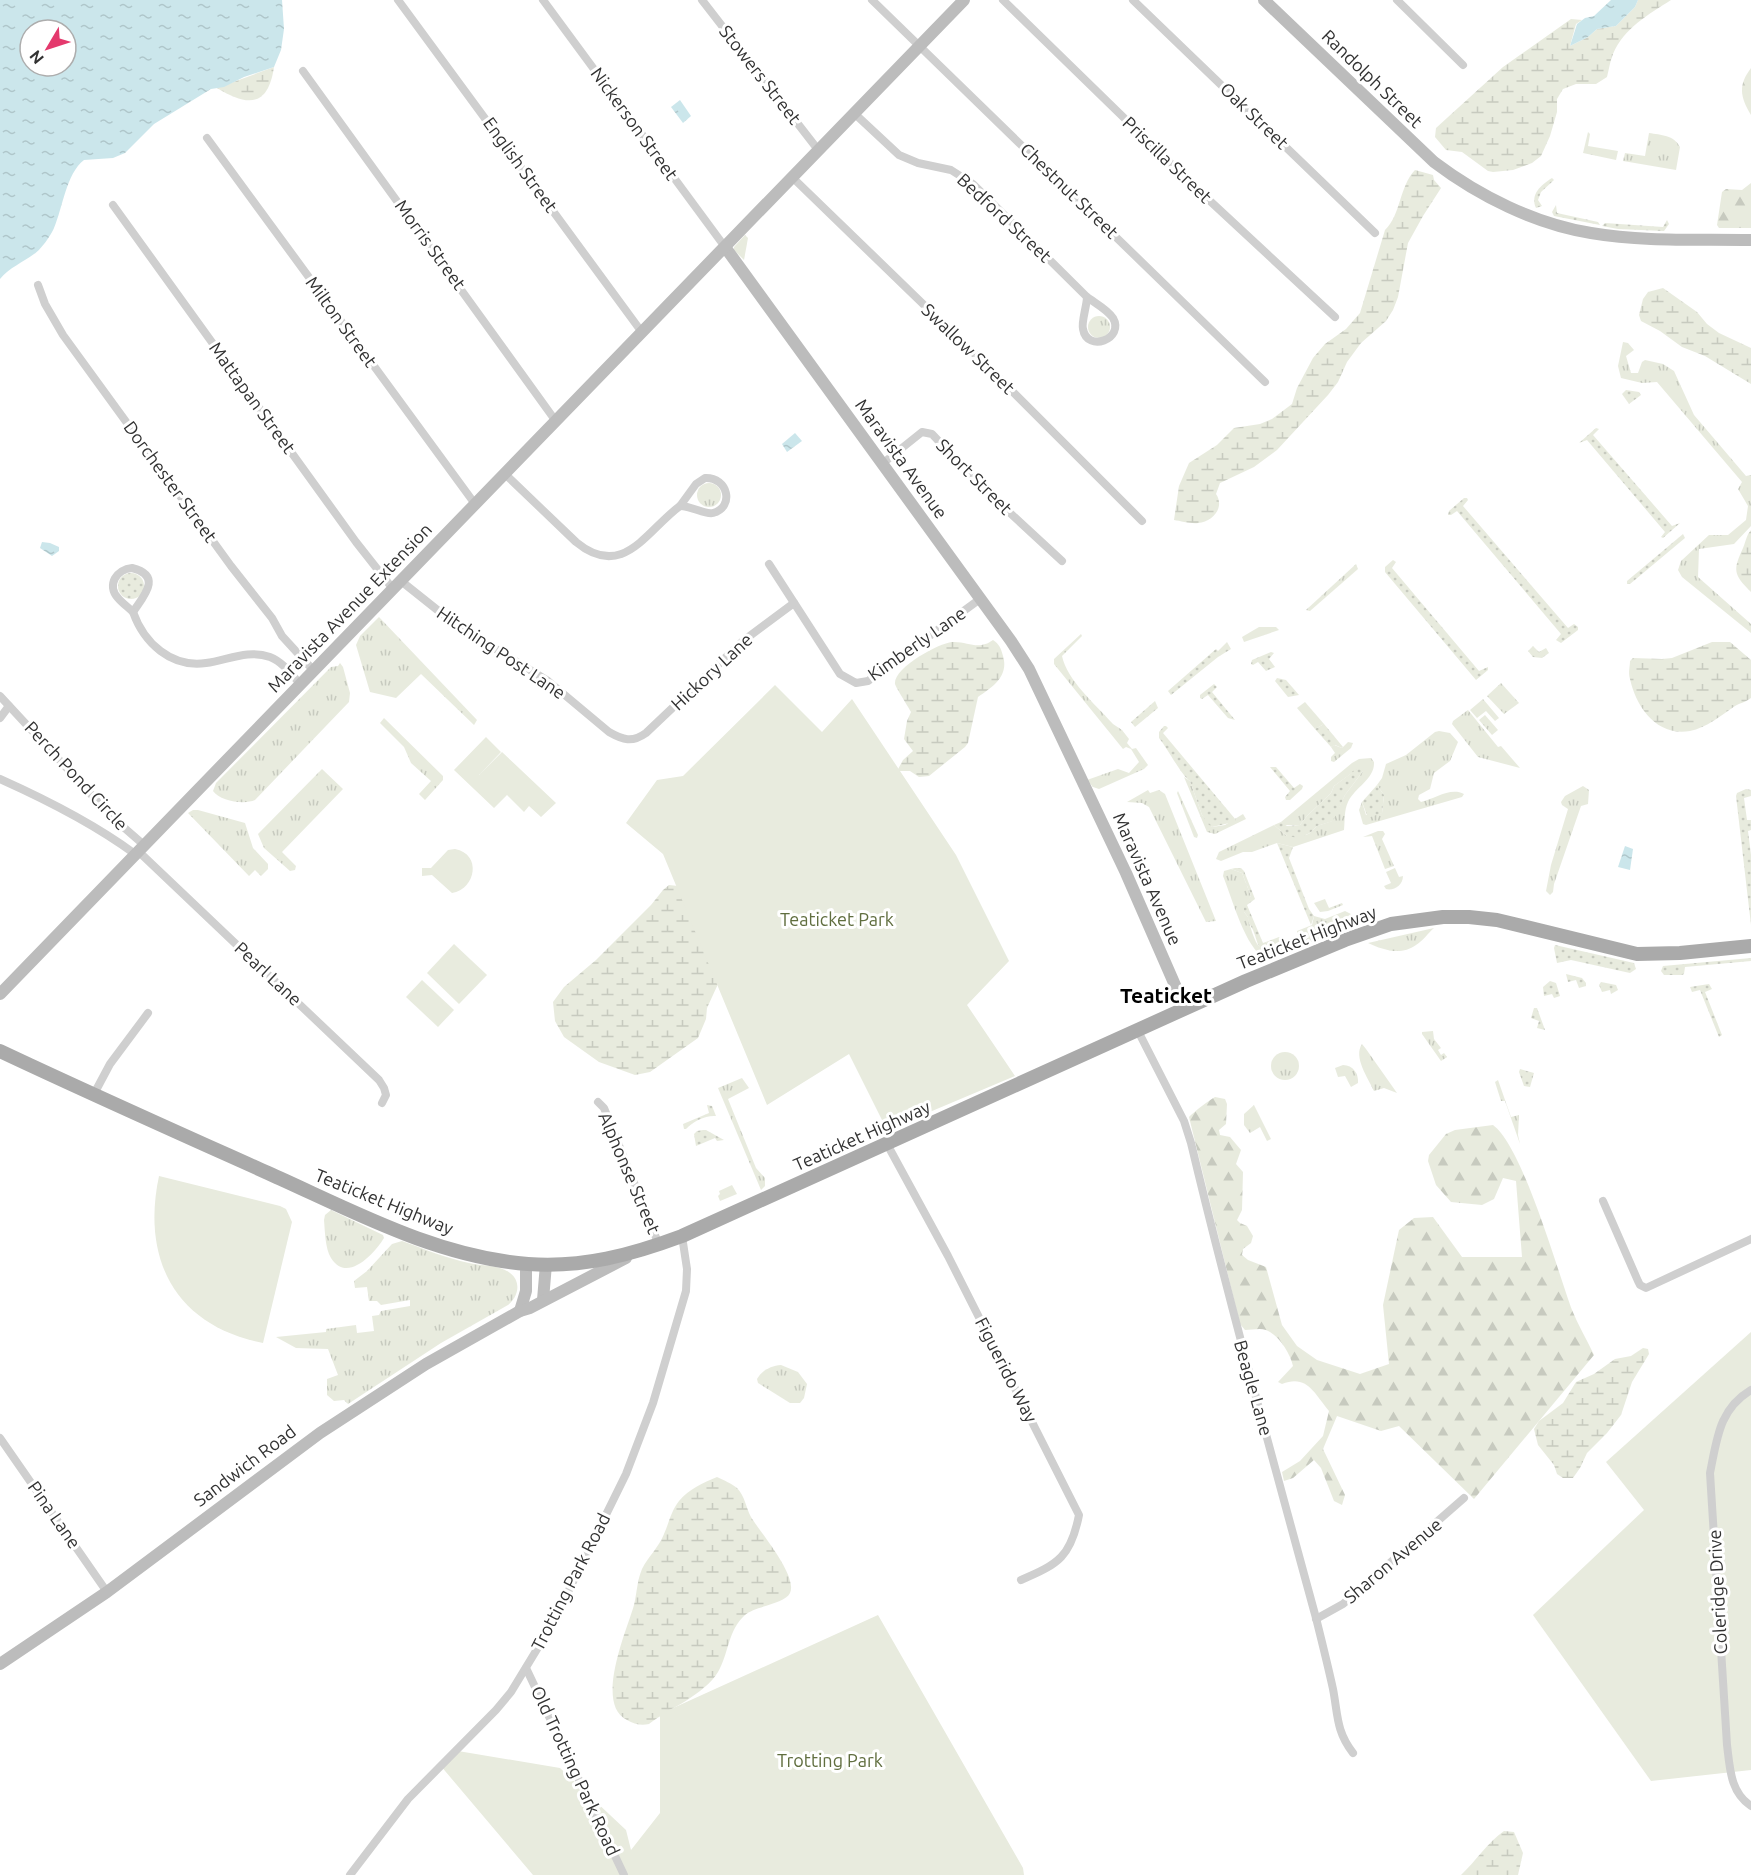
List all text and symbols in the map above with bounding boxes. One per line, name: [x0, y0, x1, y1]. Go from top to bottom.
north arrow: [18, 18, 78, 78]
street label: Stowers Street: [716, 21, 806, 128]
street label: Randolph Street: [1318, 25, 1427, 131]
text: N: [26, 47, 47, 68]
street label: Nickerson Street: [587, 63, 682, 184]
street label: Oak Street: [1217, 78, 1293, 153]
street label: Priscilla Street: [1119, 112, 1216, 207]
street label: English Street: [480, 113, 562, 216]
street label: Chestnut Street: [1017, 139, 1123, 242]
street label: Bedford Street: [954, 169, 1056, 266]
street label: Morris Street: [391, 195, 470, 293]
street label: Milton Street: [302, 272, 381, 371]
street label: Swallow Street: [918, 299, 1019, 397]
street label: Mattapan Street: [206, 338, 300, 457]
street label: Maravista Avenue: [852, 395, 952, 522]
street label: Dorchester Street: [120, 417, 221, 546]
street label: Short Street: [933, 434, 1017, 518]
street label: Maravista Avenue Extension: [263, 519, 435, 696]
street label: Hitching Post Lane: [434, 602, 570, 703]
street label: Kimberly Lane: [864, 602, 969, 684]
street label: Hickory Lane: [667, 629, 756, 714]
street label: Perch Pond Circle: [21, 717, 132, 834]
street label: Maravista Avenue: [1110, 809, 1186, 948]
street label: Teaticket Highway: [1234, 901, 1379, 973]
park label: Teaticket Park: [780, 909, 894, 929]
street label: Pearl Lane: [231, 937, 306, 1009]
district label: Teaticket: [1120, 983, 1212, 1007]
street label: Teaticket Highway: [790, 1096, 933, 1174]
street label: Alphonse Street: [595, 1109, 665, 1236]
street label: Teaticket Highway: [312, 1164, 457, 1238]
street label: Figuerido Way: [972, 1314, 1042, 1426]
street label: Beagle Lane: [1231, 1338, 1277, 1438]
street label: Sandwich Road: [190, 1420, 299, 1510]
street label: Pina Lane: [24, 1477, 85, 1552]
street label: Trotting Park Road: [527, 1510, 613, 1654]
street label: Sharon Avenue: [1339, 1514, 1445, 1607]
street label: Coleridge Drive: [1704, 1529, 1730, 1655]
street label: Old Trotting Park Road: [528, 1683, 624, 1859]
park label: Trotting Park: [777, 1750, 883, 1770]

